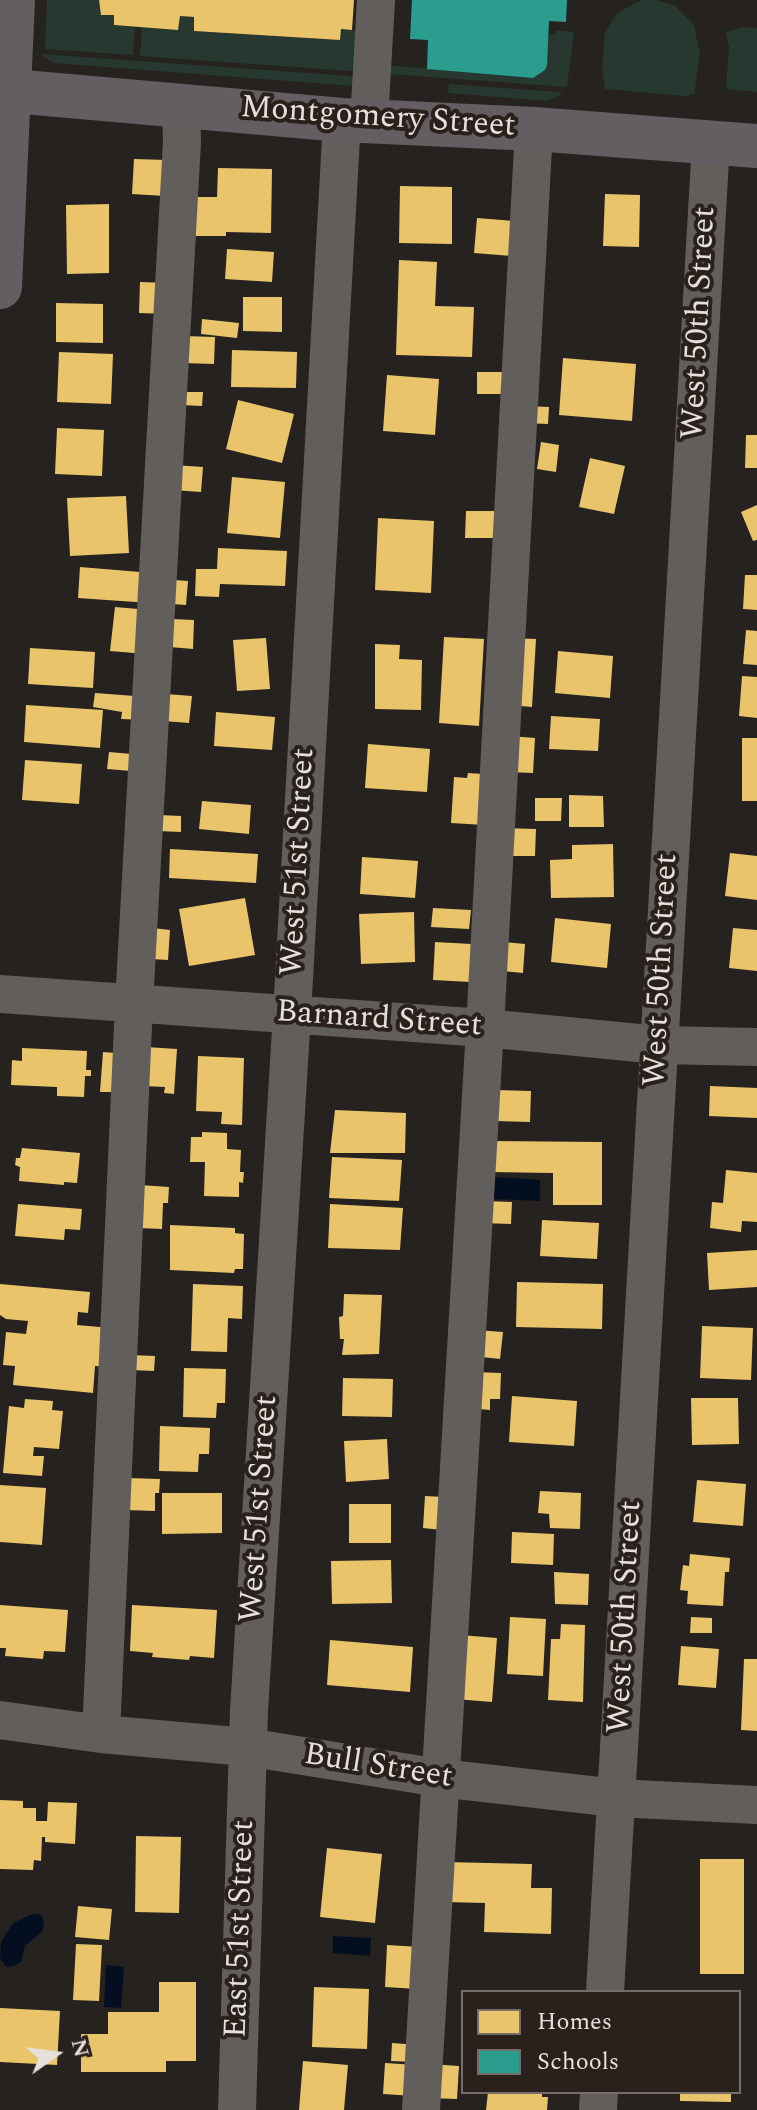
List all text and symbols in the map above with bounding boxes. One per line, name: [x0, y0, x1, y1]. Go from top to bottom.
street label: Montgomery Street: [239, 90, 517, 148]
street label: West 50th Street: [676, 206, 726, 440]
street label: West 51st Street: [275, 747, 325, 977]
street label: West 50th Street: [638, 853, 688, 1087]
street label: Barnard Street: [275, 995, 483, 1047]
street label: West 51st Street: [234, 1394, 288, 1624]
street label: West 50th Street: [602, 1500, 652, 1734]
street label: Bull Street: [301, 1737, 455, 1799]
street label: East 51st Street: [219, 1819, 265, 2039]
legend: [461, 1990, 741, 2094]
text: Homes: [537, 2004, 612, 2040]
north arrow: [16, 2014, 96, 2094]
text: N: [62, 2035, 98, 2061]
text: Schools: [537, 2044, 619, 2080]

